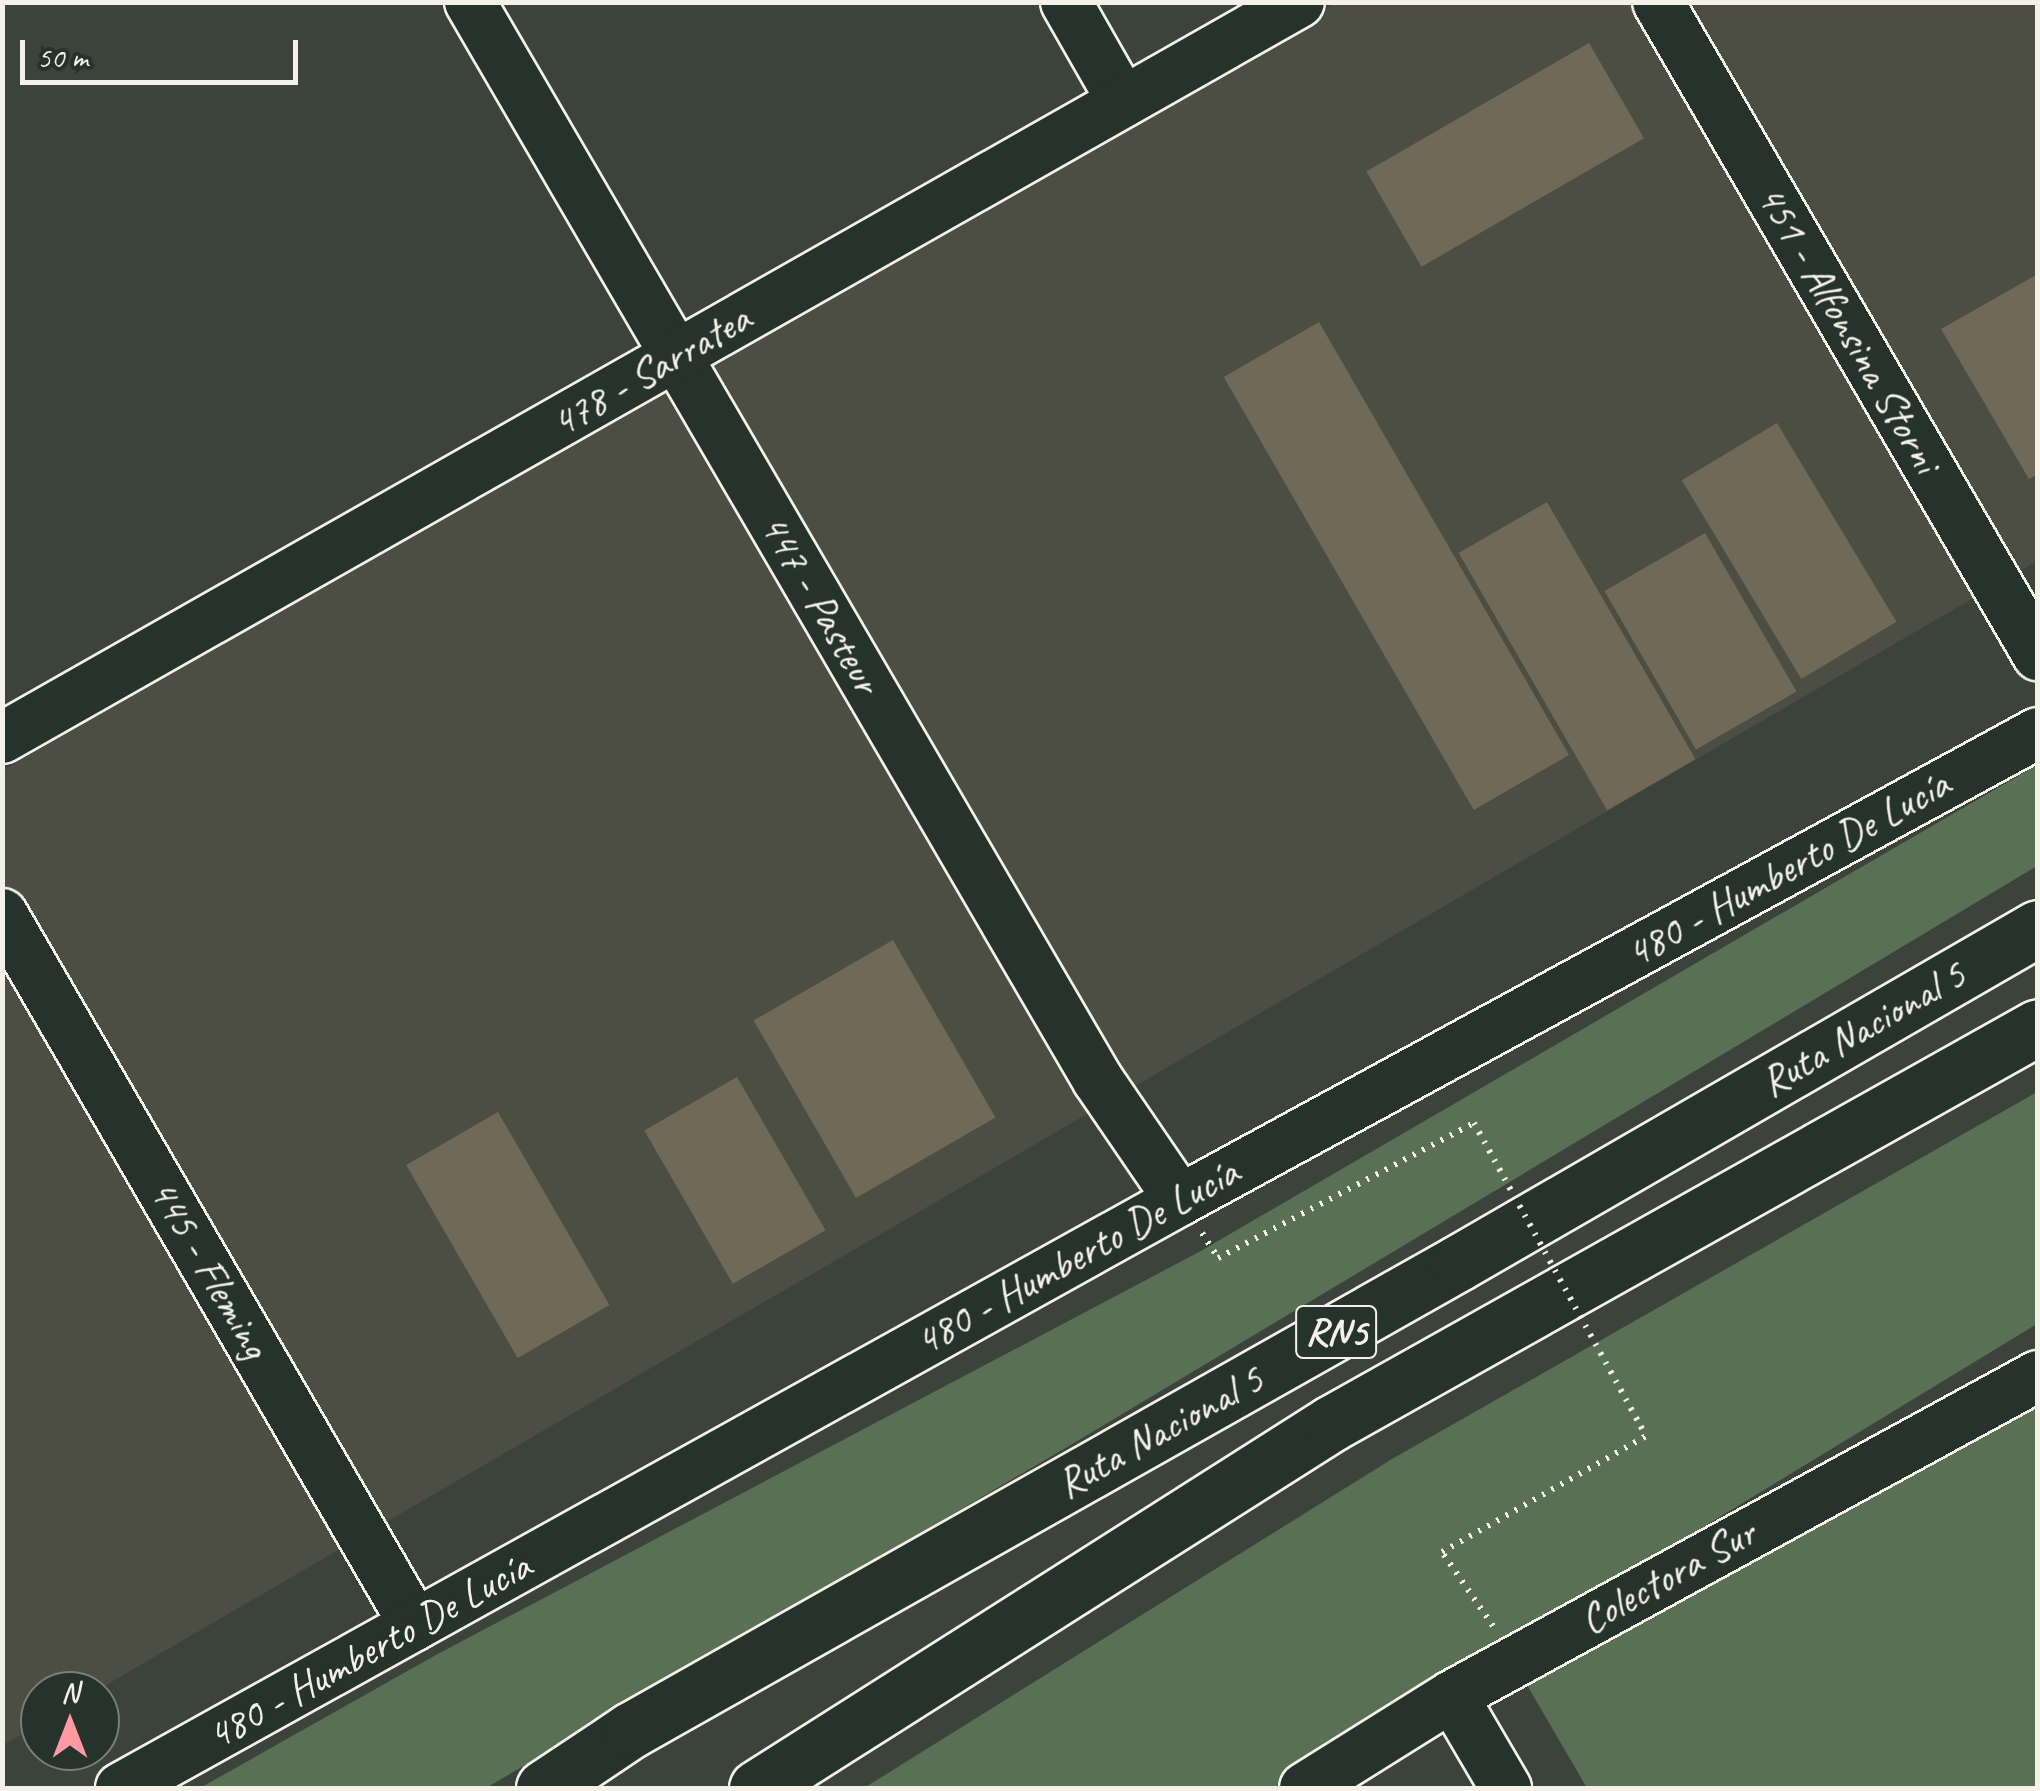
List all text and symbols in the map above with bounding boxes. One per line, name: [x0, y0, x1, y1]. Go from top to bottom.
scale bar: [25, 20, 302, 82]
text: 50 m: [37, 38, 88, 76]
street label: 451 - Alfonsina Storni: [1745, 176, 1951, 482]
street label: 478 - Sarratea: [542, 294, 760, 448]
street label: 447 - Pasteur: [748, 505, 892, 703]
street label: 480 - Humberto De Lucía: [1618, 760, 1958, 978]
street label: Ruta Nacional 5: [1750, 949, 1976, 1109]
street label: 480 - Humberto De Lucía: [907, 1148, 1247, 1366]
street label: 445 - Fleming: [137, 1170, 281, 1368]
road number: RN5: [1294, 1297, 1378, 1367]
street label: Ruta Nacional 5: [1046, 1354, 1274, 1510]
street label: Colectora Sur: [1572, 1508, 1764, 1646]
street label: 480 - Humberto De Lucía: [199, 1542, 539, 1760]
north arrow: [20, 1671, 120, 1771]
text: N: [61, 1675, 79, 1710]

